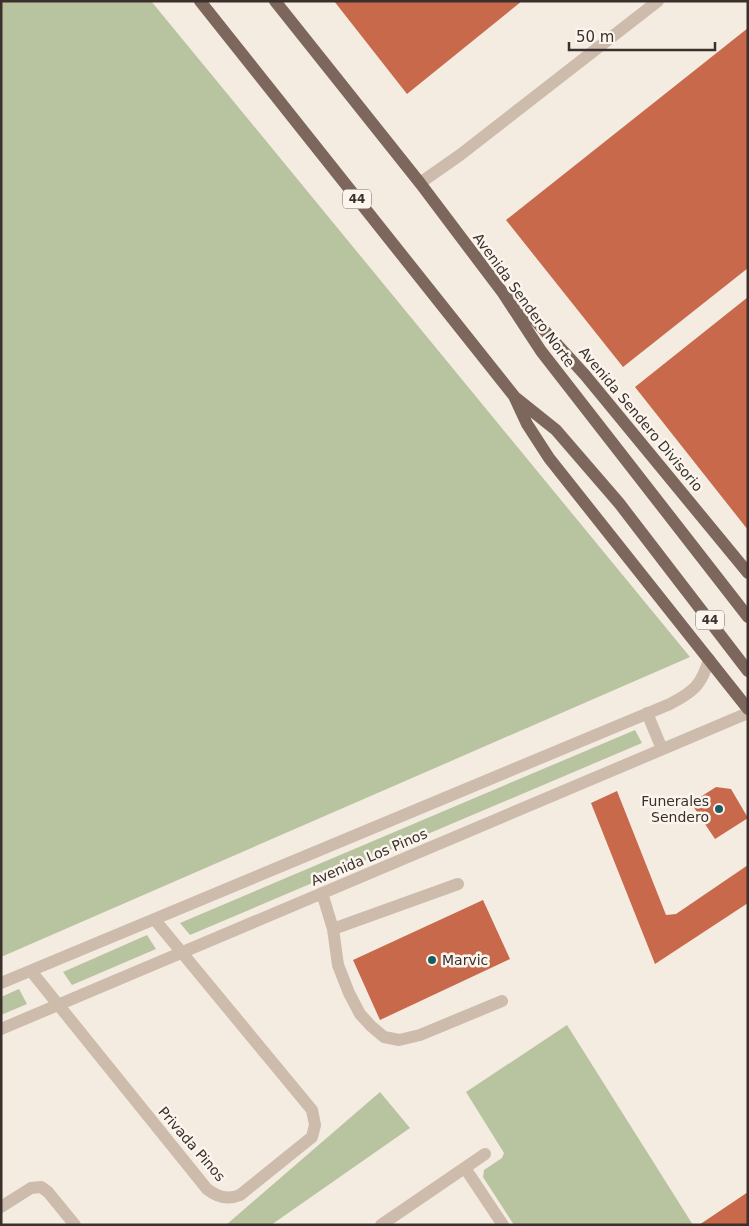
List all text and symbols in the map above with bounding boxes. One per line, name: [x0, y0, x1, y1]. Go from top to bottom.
scale bar: [569, 20, 715, 52]
text: 50 m: [576, 28, 614, 46]
road number: 44: [343, 190, 371, 208]
street label: Avenida Sendero Norte: [470, 230, 578, 370]
street label: Avenida Sendero Divisorio: [576, 344, 706, 494]
road number: 44: [696, 610, 724, 630]
place label: Funerales Sendero: [641, 793, 709, 825]
marker: Funerales Sendero: [713, 803, 725, 815]
street label: Avenida Los Pinos: [308, 825, 430, 889]
place label: Marvic: [442, 952, 488, 968]
marker: Marvic: [426, 954, 438, 966]
street label: Privada Pinos: [155, 1104, 229, 1184]

